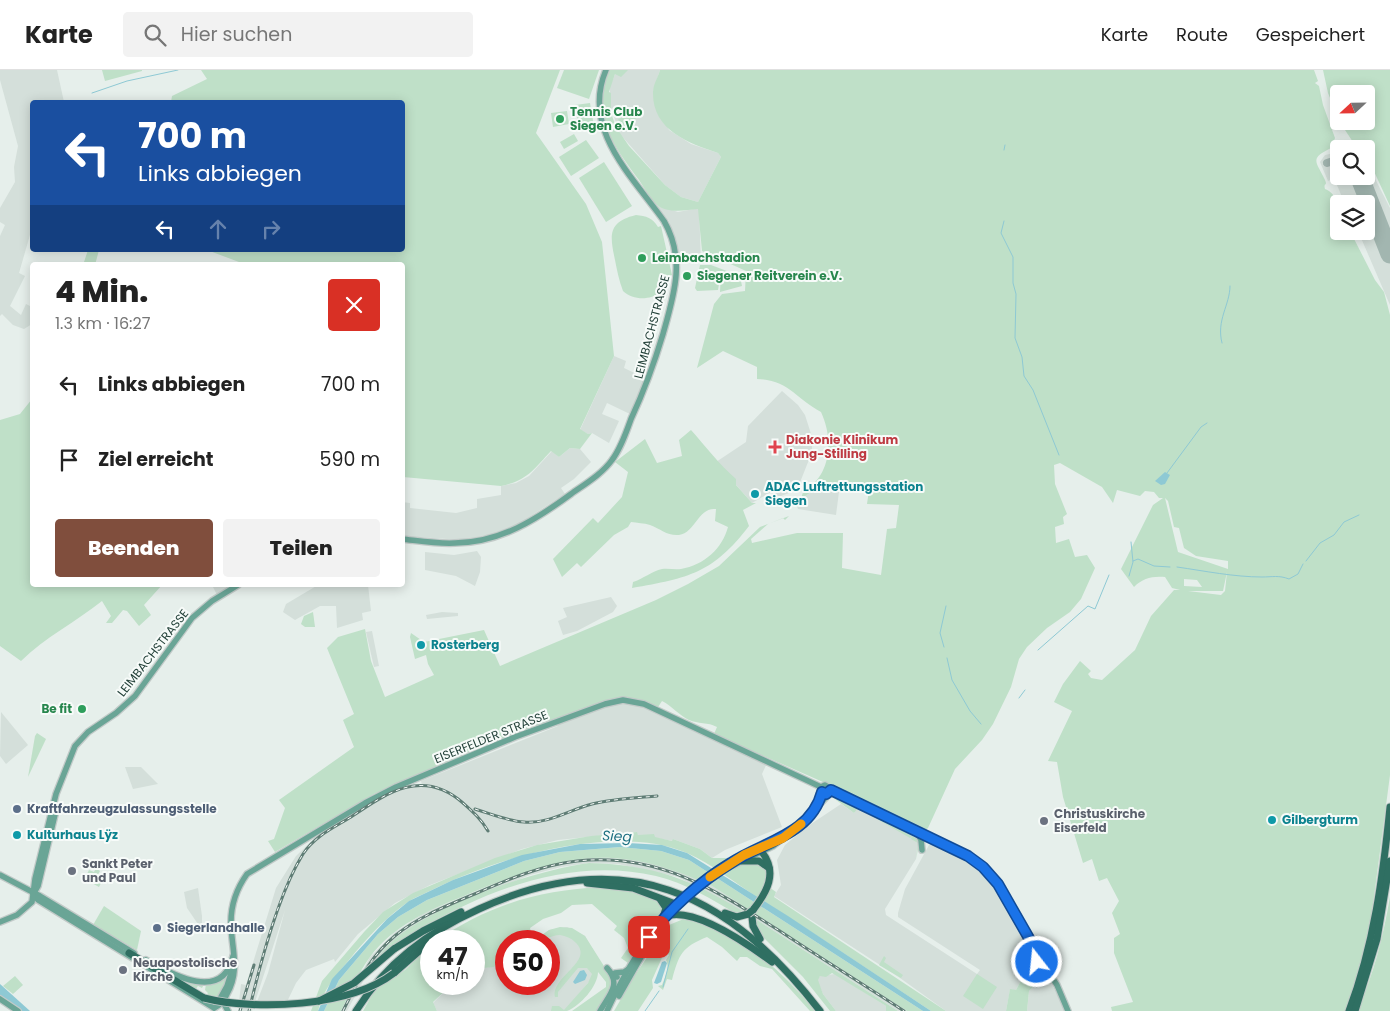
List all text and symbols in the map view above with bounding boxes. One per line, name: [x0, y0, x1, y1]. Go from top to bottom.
search box: [123, 12, 473, 57]
text: Karte: [25, 18, 93, 51]
icon: search: [141, 21, 169, 49]
text: Hier suchen: [181, 21, 292, 48]
text: Karte: [1101, 22, 1148, 47]
text: Route: [1176, 22, 1228, 47]
text: Gespeichert: [1256, 22, 1365, 47]
north arrow: [1330, 85, 1375, 130]
map controls: [1330, 85, 1375, 240]
place label: Tennis Club Siegen e.V.: [570, 103, 642, 134]
text: 700 m: [138, 111, 247, 160]
marker: Tennis Club Siegen e.V.: [554, 113, 566, 125]
icon: left: [55, 120, 120, 185]
button: search: [1330, 140, 1375, 185]
text: Links abbiegen: [138, 158, 302, 189]
button: layers: [1330, 195, 1375, 240]
icon: left: [151, 215, 179, 243]
icon: ahead: [204, 215, 232, 243]
icon: right: [257, 215, 285, 243]
place label: Leimbachstadion: [652, 249, 760, 266]
marker: Leimbachstadion: [636, 252, 648, 264]
place label: Siegener Reitverein e.V.: [697, 267, 842, 284]
text: 4 Min.: [55, 270, 148, 313]
marker: Siegener Reitverein e.V.: [681, 270, 693, 282]
street label: LEIMBACHSTRASSE: [629, 273, 674, 381]
button: close: [328, 279, 380, 331]
text: 1.3 km · 16:27: [55, 312, 150, 335]
icon: left: [55, 371, 83, 399]
text: Links abbiegen: [98, 371, 245, 398]
text: 700 m: [321, 371, 380, 398]
place label: Diakonie Klinikum Jung-Stilling: [786, 431, 899, 462]
marker: Diakonie Klinikum Jung-Stilling: [768, 440, 782, 454]
icon: arrive: [55, 446, 83, 474]
text: Ziel erreicht: [98, 446, 214, 473]
text: 590 m: [320, 446, 380, 473]
place label: ADAC Luftrettungsstation Siegen: [765, 478, 923, 509]
marker: ADAC Luftrettungsstation Siegen: [749, 488, 761, 500]
button: Beenden: [55, 519, 213, 577]
button: Teilen: [223, 519, 380, 577]
street label: LEIMBACHSTRASSE: [113, 605, 192, 700]
place label: Rosterberg: [431, 636, 499, 653]
marker: Rosterberg: [415, 639, 427, 651]
place label: Be fit: [41, 700, 72, 717]
marker: Be fit: [76, 703, 88, 715]
street label: EISERFELDER STRASSE: [431, 706, 550, 767]
place label: Kraftfahrzeugzulassungsstelle: [27, 800, 217, 817]
marker: Kraftfahrzeugzulassungsstelle: [11, 803, 23, 815]
place label: Christuskirche Eiserfeld: [1054, 805, 1146, 836]
place label: Gilbergturm: [1282, 811, 1358, 828]
marker: Gilbergturm: [1266, 814, 1278, 826]
marker: Christuskirche Eiserfeld: [1038, 815, 1050, 827]
water label: Sieg: [602, 825, 633, 847]
place label: Kulturhaus Lÿz: [27, 826, 118, 843]
marker: Kulturhaus Lÿz: [11, 829, 23, 841]
place label: Sankt Peter und Paul: [82, 855, 153, 886]
marker: Sankt Peter und Paul: [66, 865, 78, 877]
pin: [628, 916, 670, 958]
place label: Siegerlandhalle: [167, 919, 265, 936]
marker: Siegerlandhalle: [151, 922, 163, 934]
icon: arrive: [635, 923, 663, 951]
speed limit sign: 50: [495, 930, 560, 995]
position arrow: [1010, 935, 1062, 987]
text: 47: [437, 939, 468, 974]
place label: Neuapostolische Kirche: [133, 954, 238, 985]
marker: Neuapostolische Kirche: [117, 964, 129, 976]
text: km/h: [437, 966, 468, 983]

